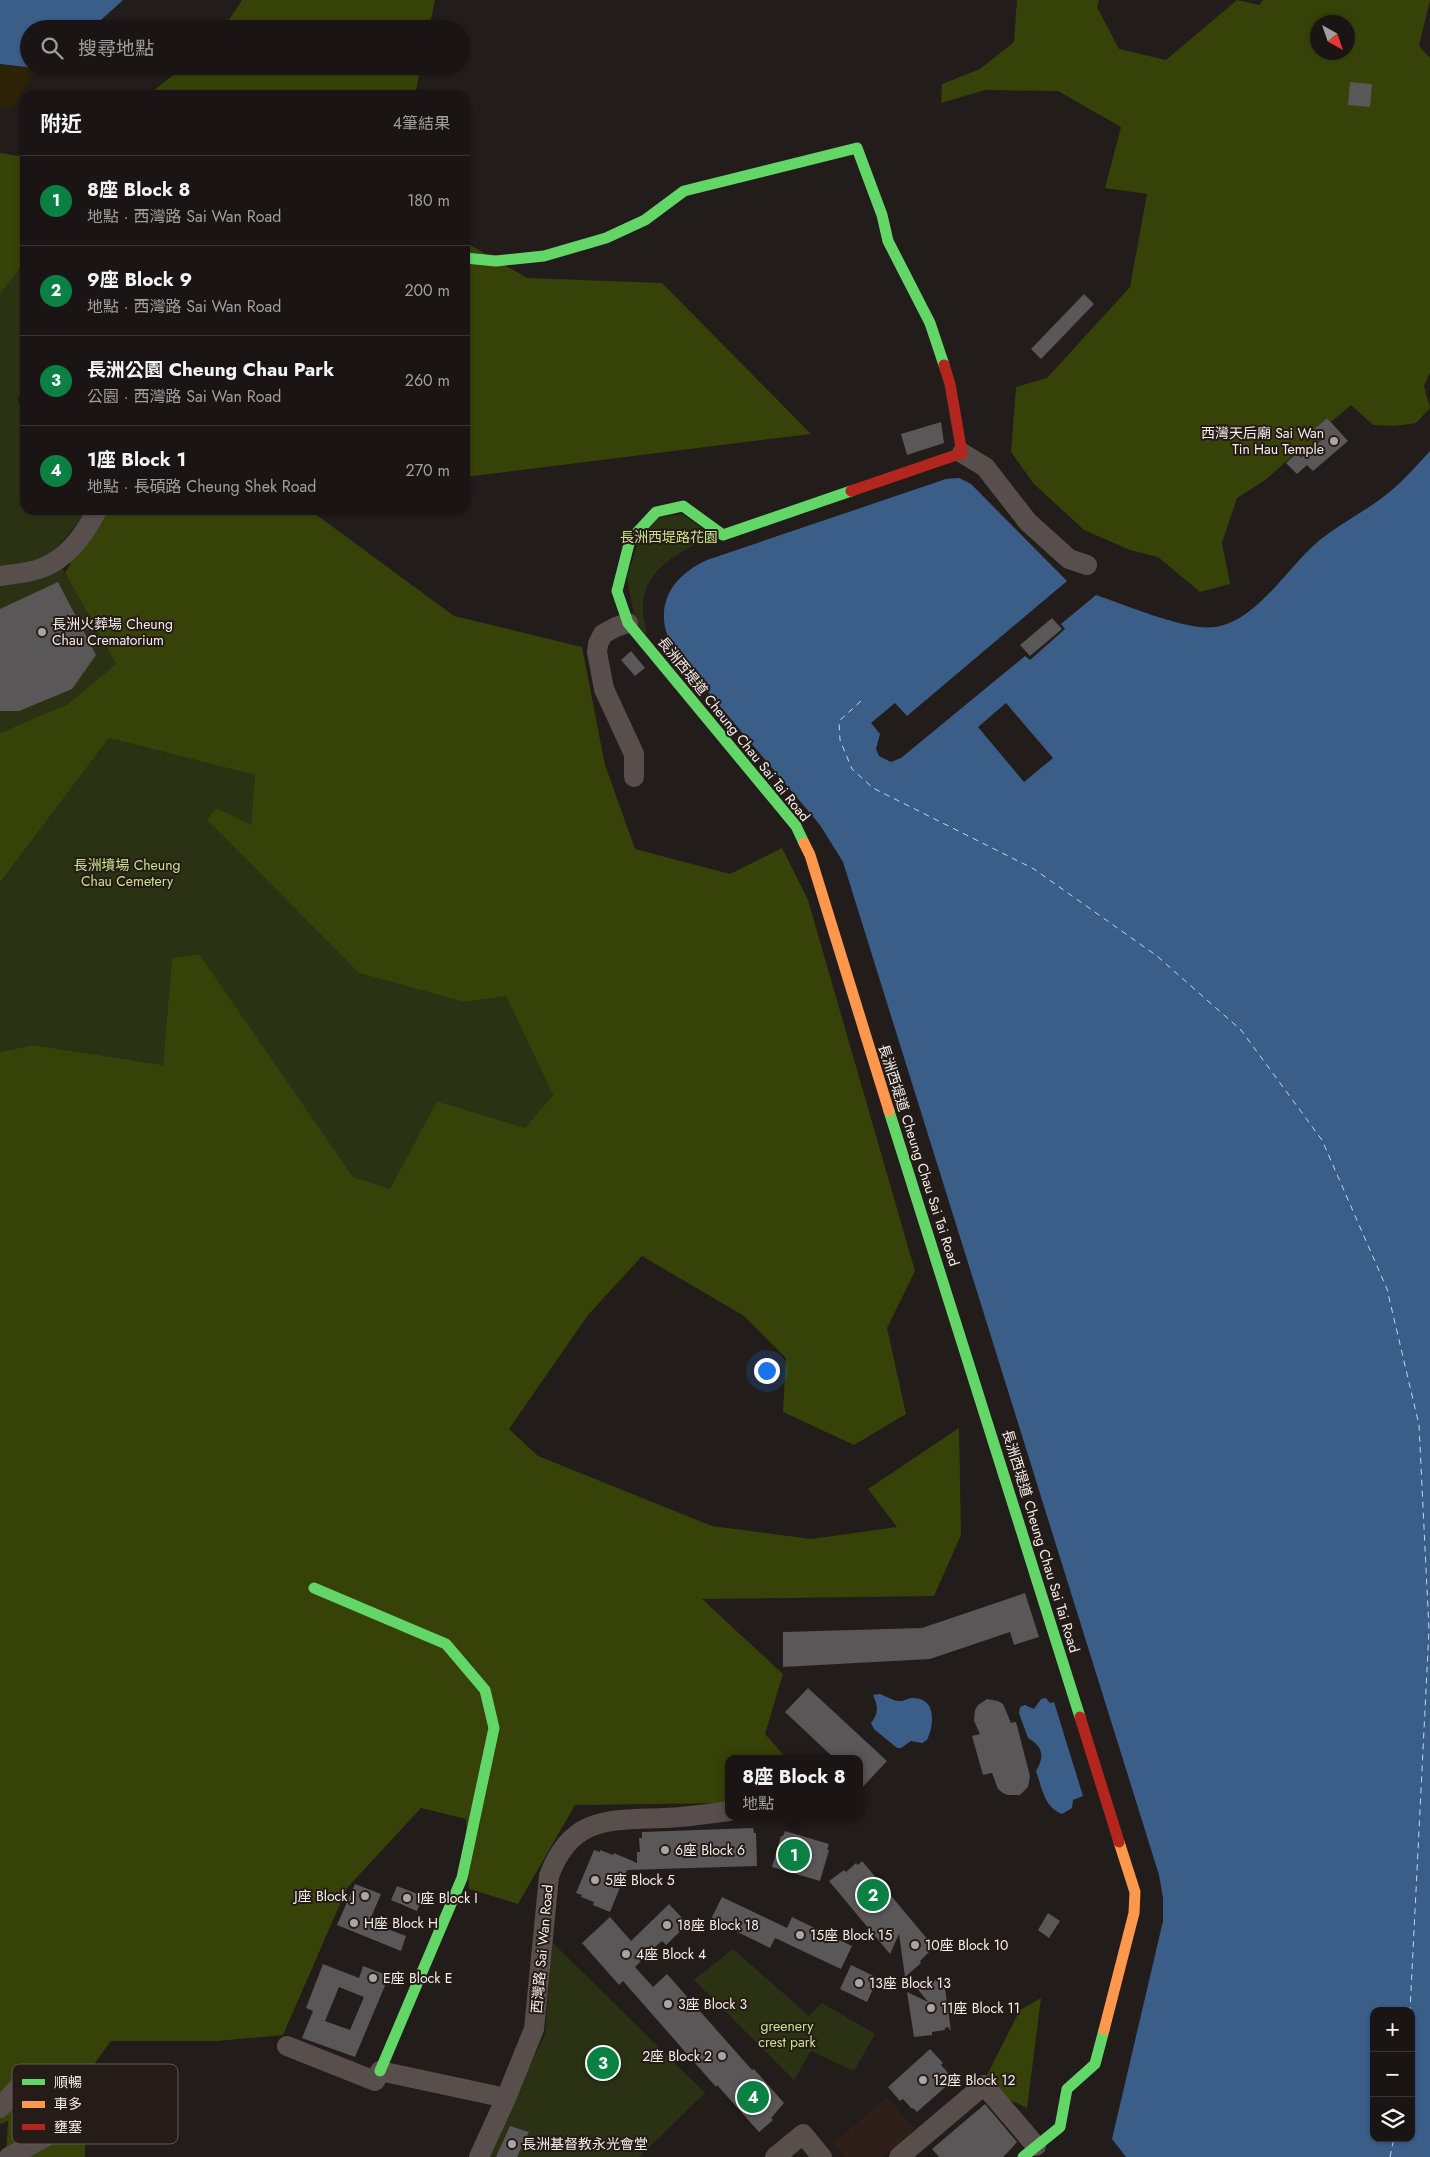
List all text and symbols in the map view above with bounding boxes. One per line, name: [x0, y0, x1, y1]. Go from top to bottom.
north arrow: [1310, 15, 1355, 60]
search box: [20, 20, 470, 75]
icon: search: [38, 34, 66, 62]
text: 搜尋地點: [78, 35, 154, 62]
text: 附近: [40, 109, 82, 139]
text: 4筆結果: [393, 112, 450, 135]
text: 8座 Block 8: [87, 176, 191, 203]
text: 1: [52, 189, 60, 212]
text: 180 m: [407, 189, 450, 212]
text: 地點 · 西灣路 Sai Wan Road: [87, 205, 281, 228]
text: 9座 Block 9: [87, 266, 192, 293]
text: 2: [51, 279, 61, 302]
text: 200 m: [404, 279, 450, 302]
text: 地點 · 西灣路 Sai Wan Road: [87, 295, 281, 318]
text: 長洲公園 Cheung Chau Park: [87, 356, 334, 383]
text: 3: [51, 369, 61, 392]
text: 260 m: [405, 369, 450, 392]
text: 公園 · 西灣路 Sai Wan Road: [87, 385, 281, 408]
place label: 西灣天后廟 Sai Wan Tin Hau Temple: [1201, 423, 1324, 459]
marker: 西灣天后廟 Sai Wan Tin Hau Temple: [1328, 435, 1340, 447]
text: 1座 Block 1: [87, 446, 186, 473]
text: 4: [50, 459, 62, 482]
text: 270 m: [406, 459, 450, 482]
text: 地點 · 長碩路 Cheung Shek Road: [87, 475, 316, 498]
park label: 長洲西堤路花園: [620, 527, 718, 547]
place label: 長洲火葬場 Cheung Chau Crematorium: [52, 614, 173, 650]
marker: 長洲火葬場 Cheung Chau Crematorium: [36, 626, 48, 638]
street label: 長洲西堤道 Cheung Chau Sai Tai Road: [653, 632, 815, 826]
park label: 長洲墳場 Cheung Chau Cemetery: [73, 855, 181, 891]
street label: 長洲西堤道 Cheung Chau Sai Tai Road: [874, 1041, 964, 1269]
your location: [754, 1358, 780, 1384]
street label: 長洲西堤道 Cheung Chau Sai Tai Road: [997, 1427, 1085, 1655]
popup: [725, 1755, 863, 1820]
text: 8座 Block 8: [742, 1763, 846, 1790]
text: 地點: [742, 1792, 774, 1815]
pin: 1: [778, 1836, 810, 1874]
place label: 6座 Block 6: [675, 1840, 745, 1860]
marker: 6座 Block 6: [659, 1844, 671, 1856]
place label: 5座 Block 5: [605, 1870, 675, 1890]
marker: 5座 Block 5: [589, 1874, 601, 1886]
pin: 2: [857, 1876, 889, 1914]
street label: 西灣路 Sai Wan Road: [526, 1884, 558, 2014]
place label: J座 Block J: [292, 1886, 355, 1906]
place label: I座 Block I: [417, 1888, 478, 1908]
marker: J座 Block J: [359, 1890, 371, 1902]
marker: I座 Block I: [401, 1892, 413, 1904]
place label: H座 Block H: [364, 1913, 438, 1933]
place label: 18座 Block 18: [677, 1915, 759, 1935]
marker: H座 Block H: [348, 1917, 360, 1929]
marker: 18座 Block 18: [661, 1919, 673, 1931]
place label: 15座 Block 15: [810, 1925, 892, 1945]
marker: 15座 Block 15: [794, 1929, 806, 1941]
place label: 10座 Block 10: [925, 1935, 1008, 1955]
marker: 10座 Block 10: [909, 1939, 921, 1951]
place label: 4座 Block 4: [636, 1944, 706, 1964]
marker: 4座 Block 4: [620, 1948, 632, 1960]
place label: E座 Block E: [383, 1968, 452, 1988]
marker: E座 Block E: [367, 1972, 379, 1984]
place label: 13座 Block 13: [869, 1973, 951, 1993]
marker: 13座 Block 13: [853, 1977, 865, 1989]
place label: 3座 Block 3: [678, 1994, 748, 2014]
marker: 3座 Block 3: [662, 1998, 674, 2010]
place label: 11座 Block 11: [941, 1998, 1020, 2018]
marker: 11座 Block 11: [925, 2002, 937, 2014]
map controls: [1370, 2007, 1415, 2142]
button: +: [1370, 2007, 1415, 2052]
park label: greenery crest park: [758, 2016, 817, 2052]
pin: 3: [587, 2044, 619, 2082]
place label: 2座 Block 2: [642, 2046, 712, 2066]
marker: 2座 Block 2: [716, 2050, 728, 2062]
button: −: [1370, 2052, 1415, 2097]
legend: [12, 2064, 178, 2144]
place label: 12座 Block 12: [933, 2070, 1015, 2090]
text: 順暢: [54, 2072, 82, 2092]
marker: 12座 Block 12: [917, 2074, 929, 2086]
pin: 4: [737, 2078, 769, 2116]
text: 車多: [54, 2094, 82, 2114]
button: layers: [1370, 2097, 1415, 2142]
text: 壅塞: [54, 2117, 82, 2137]
place label: 長洲基督教永光會堂: [522, 2134, 648, 2154]
marker: 長洲基督教永光會堂: [506, 2138, 518, 2150]

